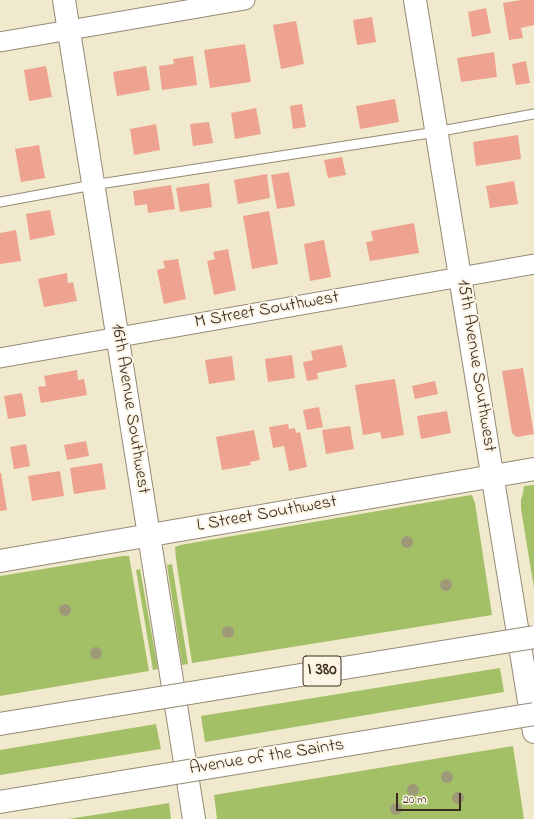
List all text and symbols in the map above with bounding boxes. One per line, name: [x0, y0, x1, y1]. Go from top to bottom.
street label: 15th Avenue Southwest: [451, 278, 499, 454]
street label: M Street Southwest: [193, 288, 341, 334]
street label: 16th Avenue Southwest: [105, 322, 153, 496]
street label: L Street Southwest: [195, 492, 339, 538]
road number: I 380: [303, 656, 341, 686]
street label: Avenue of the Saints: [188, 735, 346, 781]
scale bar: [398, 785, 463, 811]
text: 20 m: [403, 791, 426, 809]

